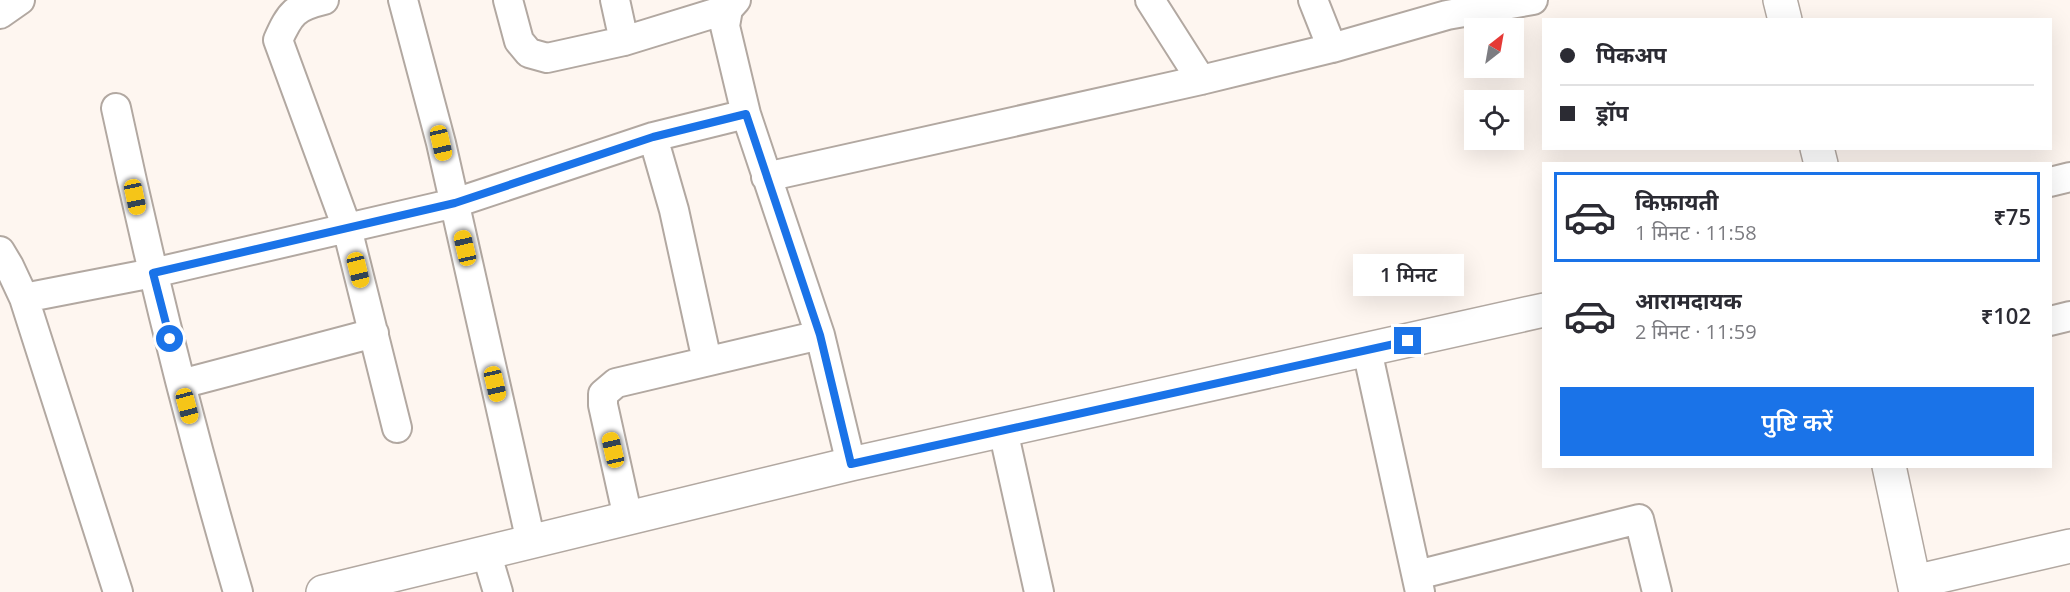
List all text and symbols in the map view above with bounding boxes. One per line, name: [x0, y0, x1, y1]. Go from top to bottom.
north arrow: [1464, 18, 1524, 78]
map controls: [1464, 18, 1524, 150]
text: पिकअप: [1596, 39, 1667, 69]
button: locate: [1464, 90, 1524, 150]
text: ड्रॉप: [1596, 97, 1629, 127]
car: [428, 123, 454, 163]
car: [122, 178, 148, 216]
text: किफ़ायती: [1635, 186, 1719, 216]
icon: car: [1563, 190, 1617, 244]
text: ₹75: [1993, 201, 2031, 231]
text: 1 मिनट · 11:58: [1635, 219, 1757, 246]
car: [452, 228, 478, 268]
car: [345, 250, 371, 290]
callout: 1 मिनट: [1352, 254, 1464, 296]
text: 1 मिनट: [1380, 261, 1437, 288]
text: आरामदायक: [1635, 285, 1742, 315]
icon: car: [1563, 289, 1617, 343]
text: ₹102: [1981, 300, 2031, 330]
text: 2 मिनट · 11:59: [1635, 318, 1757, 345]
route start: [156, 325, 183, 352]
route end: [1394, 327, 1421, 354]
car: [482, 364, 508, 404]
car: [174, 386, 200, 426]
button: पुष्टि करें: [1560, 387, 2034, 456]
car: [600, 430, 626, 470]

